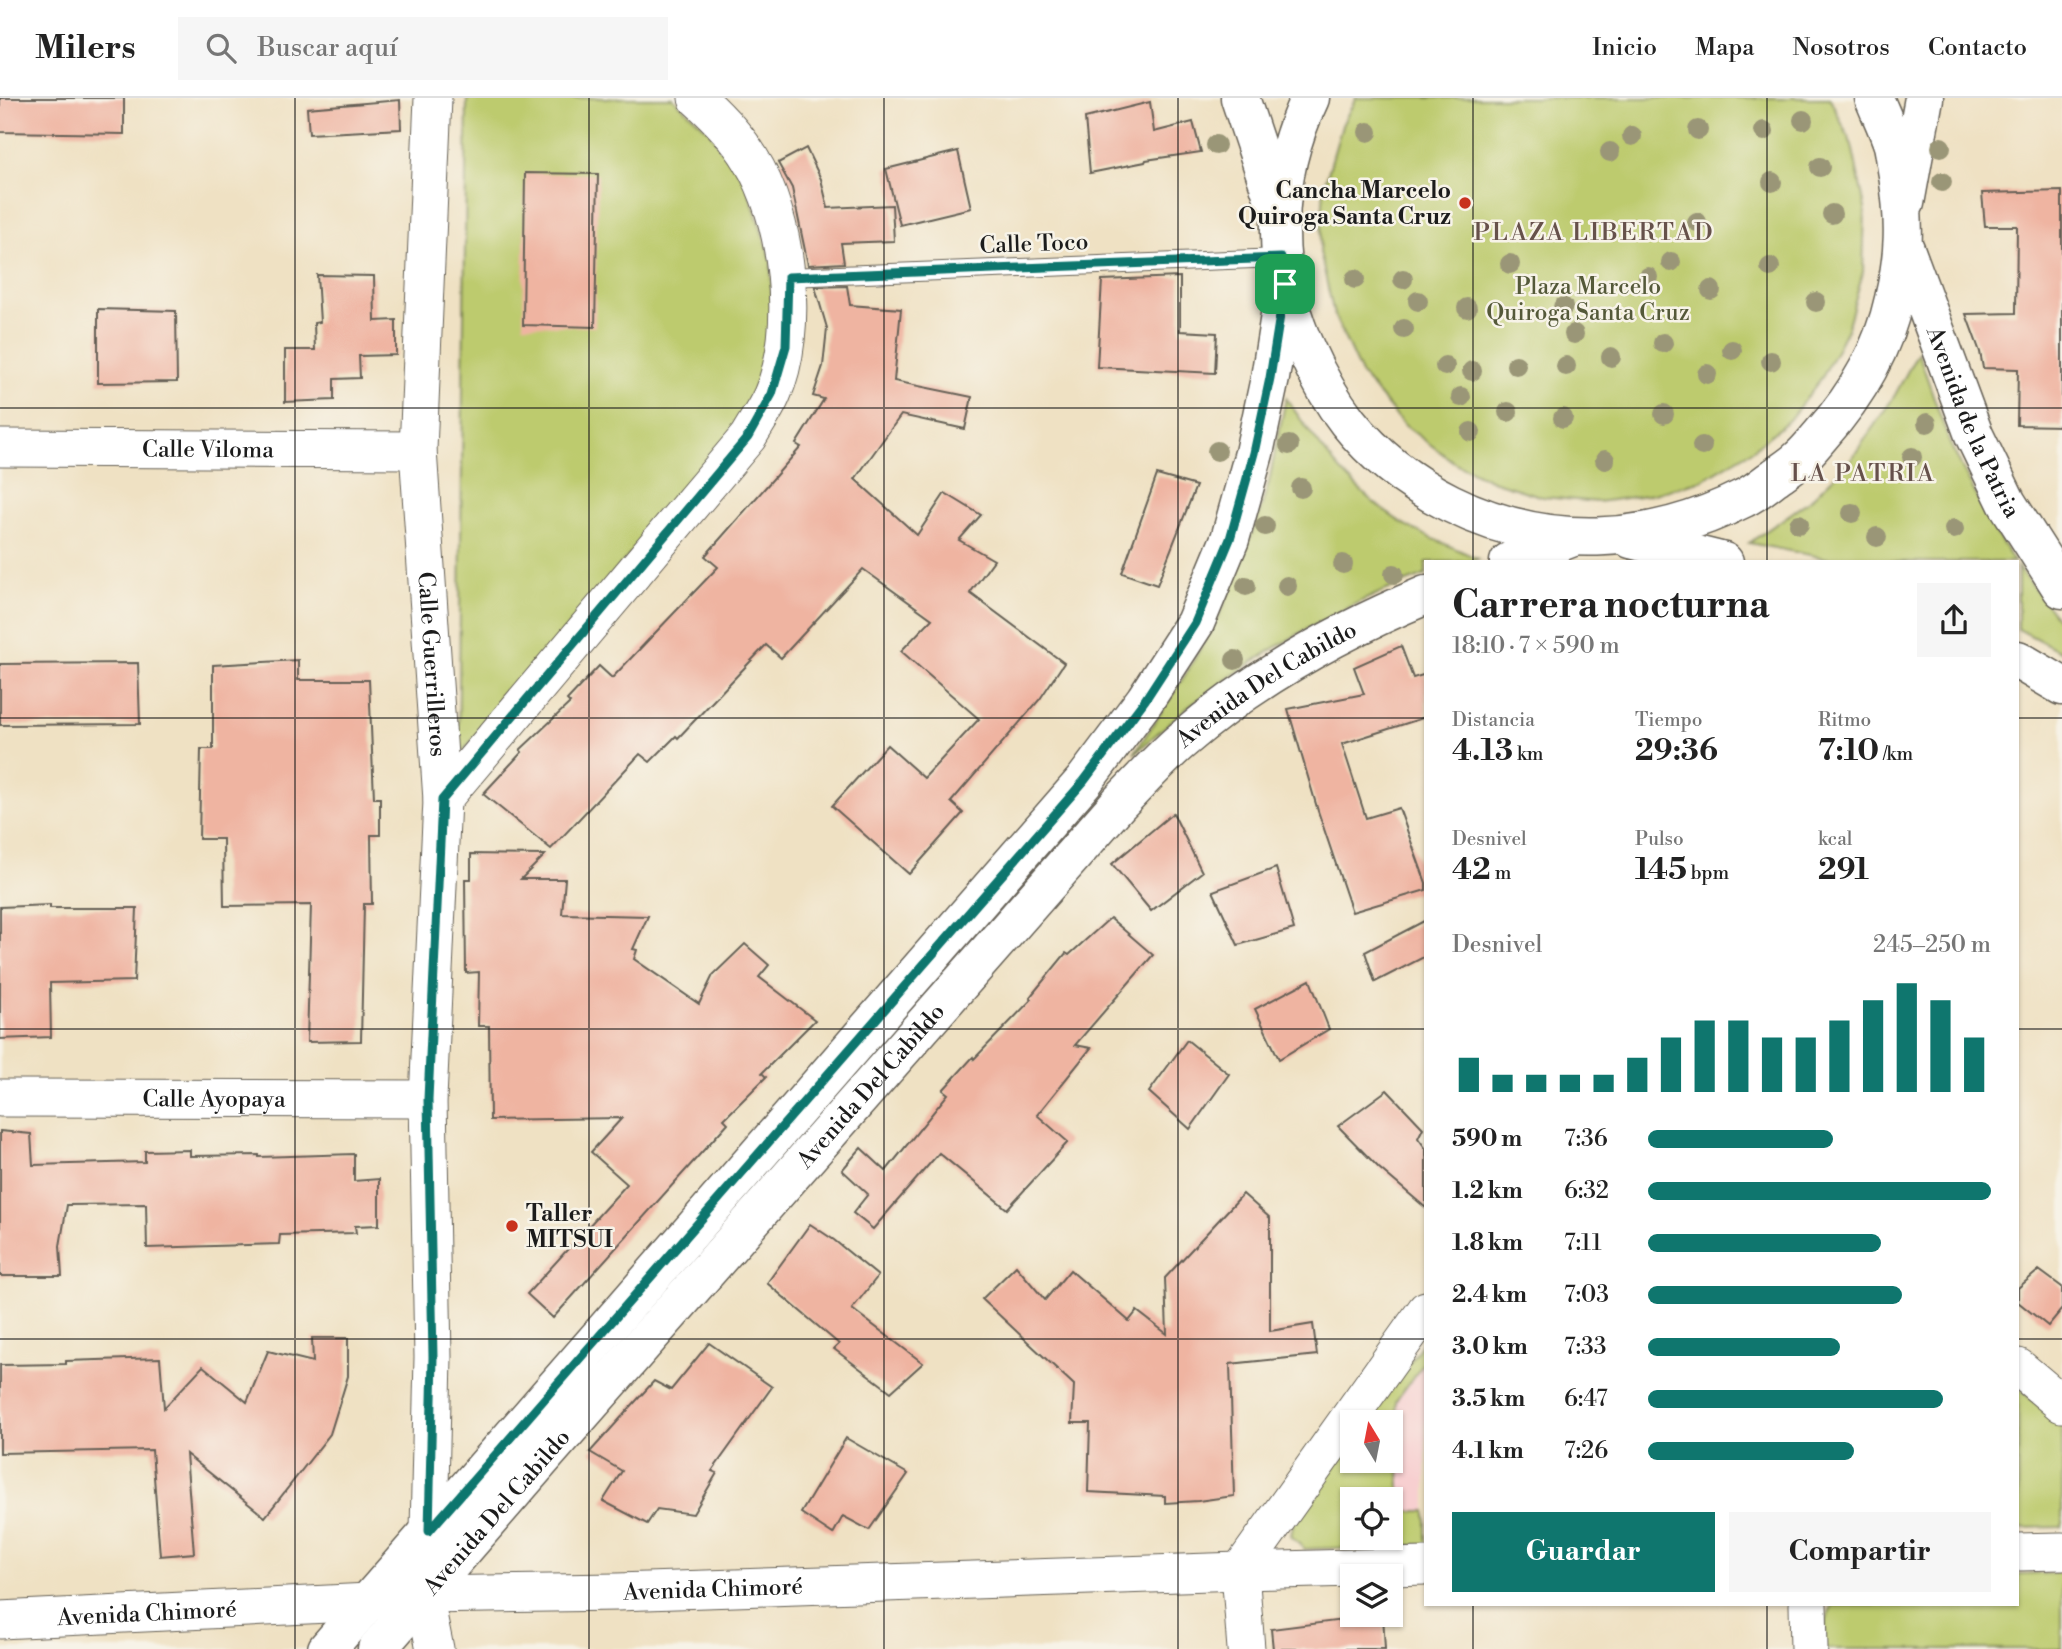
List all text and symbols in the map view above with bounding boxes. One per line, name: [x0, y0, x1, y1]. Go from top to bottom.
search box: [178, 17, 668, 80]
text: Milers: [35, 28, 136, 69]
icon: search: [202, 29, 240, 67]
text: Buscar aquí: [258, 32, 398, 64]
text: Inicio: [1592, 33, 1657, 63]
text: Mapa: [1695, 33, 1754, 63]
text: Nosotros: [1792, 33, 1890, 63]
text: Contacto: [1928, 33, 2027, 63]
place label: Cancha Marcelo Quiroga Santa Cruz: [1238, 177, 1451, 231]
marker: Cancha Marcelo Quiroga Santa Cruz: [1457, 195, 1473, 211]
district label: PLAZA LIBERTAD: [1473, 218, 1715, 248]
street label: Calle Toco: [979, 228, 1089, 260]
pin: [1255, 254, 1315, 314]
icon: arrive: [1266, 265, 1304, 303]
park label: Plaza Marcelo Quiroga Santa Cruz: [1486, 273, 1690, 327]
street label: Avenida de la Patria: [1920, 322, 2026, 524]
street label: Calle Viloma: [142, 436, 274, 464]
district label: LA PATRIA: [1790, 459, 1936, 489]
street label: Calle Guerrilleros: [411, 571, 452, 758]
text: Carrera nocturna: [1452, 582, 1770, 629]
button: share: [1917, 583, 1991, 657]
street label: Avenida Del Cabildo: [1170, 616, 1362, 755]
text: 18:10 · 7 × 590 m: [1452, 632, 1620, 660]
text: Distancia: [1452, 708, 1535, 732]
text: Tiempo: [1635, 708, 1702, 732]
text: Ritmo: [1818, 708, 1871, 732]
text: 4.13: [1452, 732, 1513, 770]
text: 29:36: [1635, 732, 1718, 770]
text: 7:10: [1818, 732, 1879, 770]
text: km: [1513, 742, 1544, 766]
text: /km: [1879, 742, 1913, 766]
text: Desnivel: [1452, 827, 1527, 851]
text: Pulso: [1635, 827, 1684, 851]
text: kcal: [1818, 827, 1852, 851]
text: 42: [1452, 851, 1491, 889]
text: 145: [1635, 851, 1687, 889]
text: 291: [1818, 851, 1869, 889]
text: m: [1491, 861, 1511, 885]
text: bpm: [1687, 861, 1729, 885]
text: Desnivel: [1452, 931, 1542, 959]
text: 245–250 m: [1873, 931, 1991, 959]
street label: Avenida Del Cabildo: [791, 998, 951, 1175]
street label: Calle Ayopaya: [142, 1085, 286, 1114]
text: 590 m: [1452, 1125, 1522, 1153]
text: 7:36: [1564, 1125, 1608, 1153]
text: 1.2 km: [1452, 1177, 1523, 1205]
text: 6:32: [1564, 1177, 1609, 1205]
place label: Taller MITSUI: [526, 1200, 613, 1254]
marker: Taller MITSUI: [504, 1218, 520, 1234]
text: 1.8 km: [1452, 1229, 1523, 1257]
text: 7:11: [1564, 1229, 1602, 1257]
text: 2.4 km: [1452, 1281, 1527, 1309]
text: 7:03: [1564, 1281, 1609, 1309]
text: 3.0 km: [1452, 1333, 1528, 1361]
text: 7:33: [1564, 1333, 1606, 1361]
text: 3.5 km: [1452, 1385, 1525, 1413]
text: 6:47: [1564, 1385, 1608, 1413]
north arrow: [1340, 1410, 1404, 1474]
map controls: [1340, 1410, 1403, 1627]
street label: Avenida Del Cabildo: [417, 1424, 577, 1602]
text: 4.1 km: [1452, 1437, 1524, 1465]
text: 7:26: [1564, 1437, 1608, 1465]
button: locate: [1340, 1487, 1403, 1550]
button: Guardar: [1452, 1512, 1715, 1592]
button: Compartir: [1729, 1512, 1991, 1592]
button: layers: [1340, 1564, 1403, 1627]
street label: Avenida Chimoré: [622, 1573, 803, 1607]
street label: Avenida Chimoré: [55, 1595, 237, 1632]

